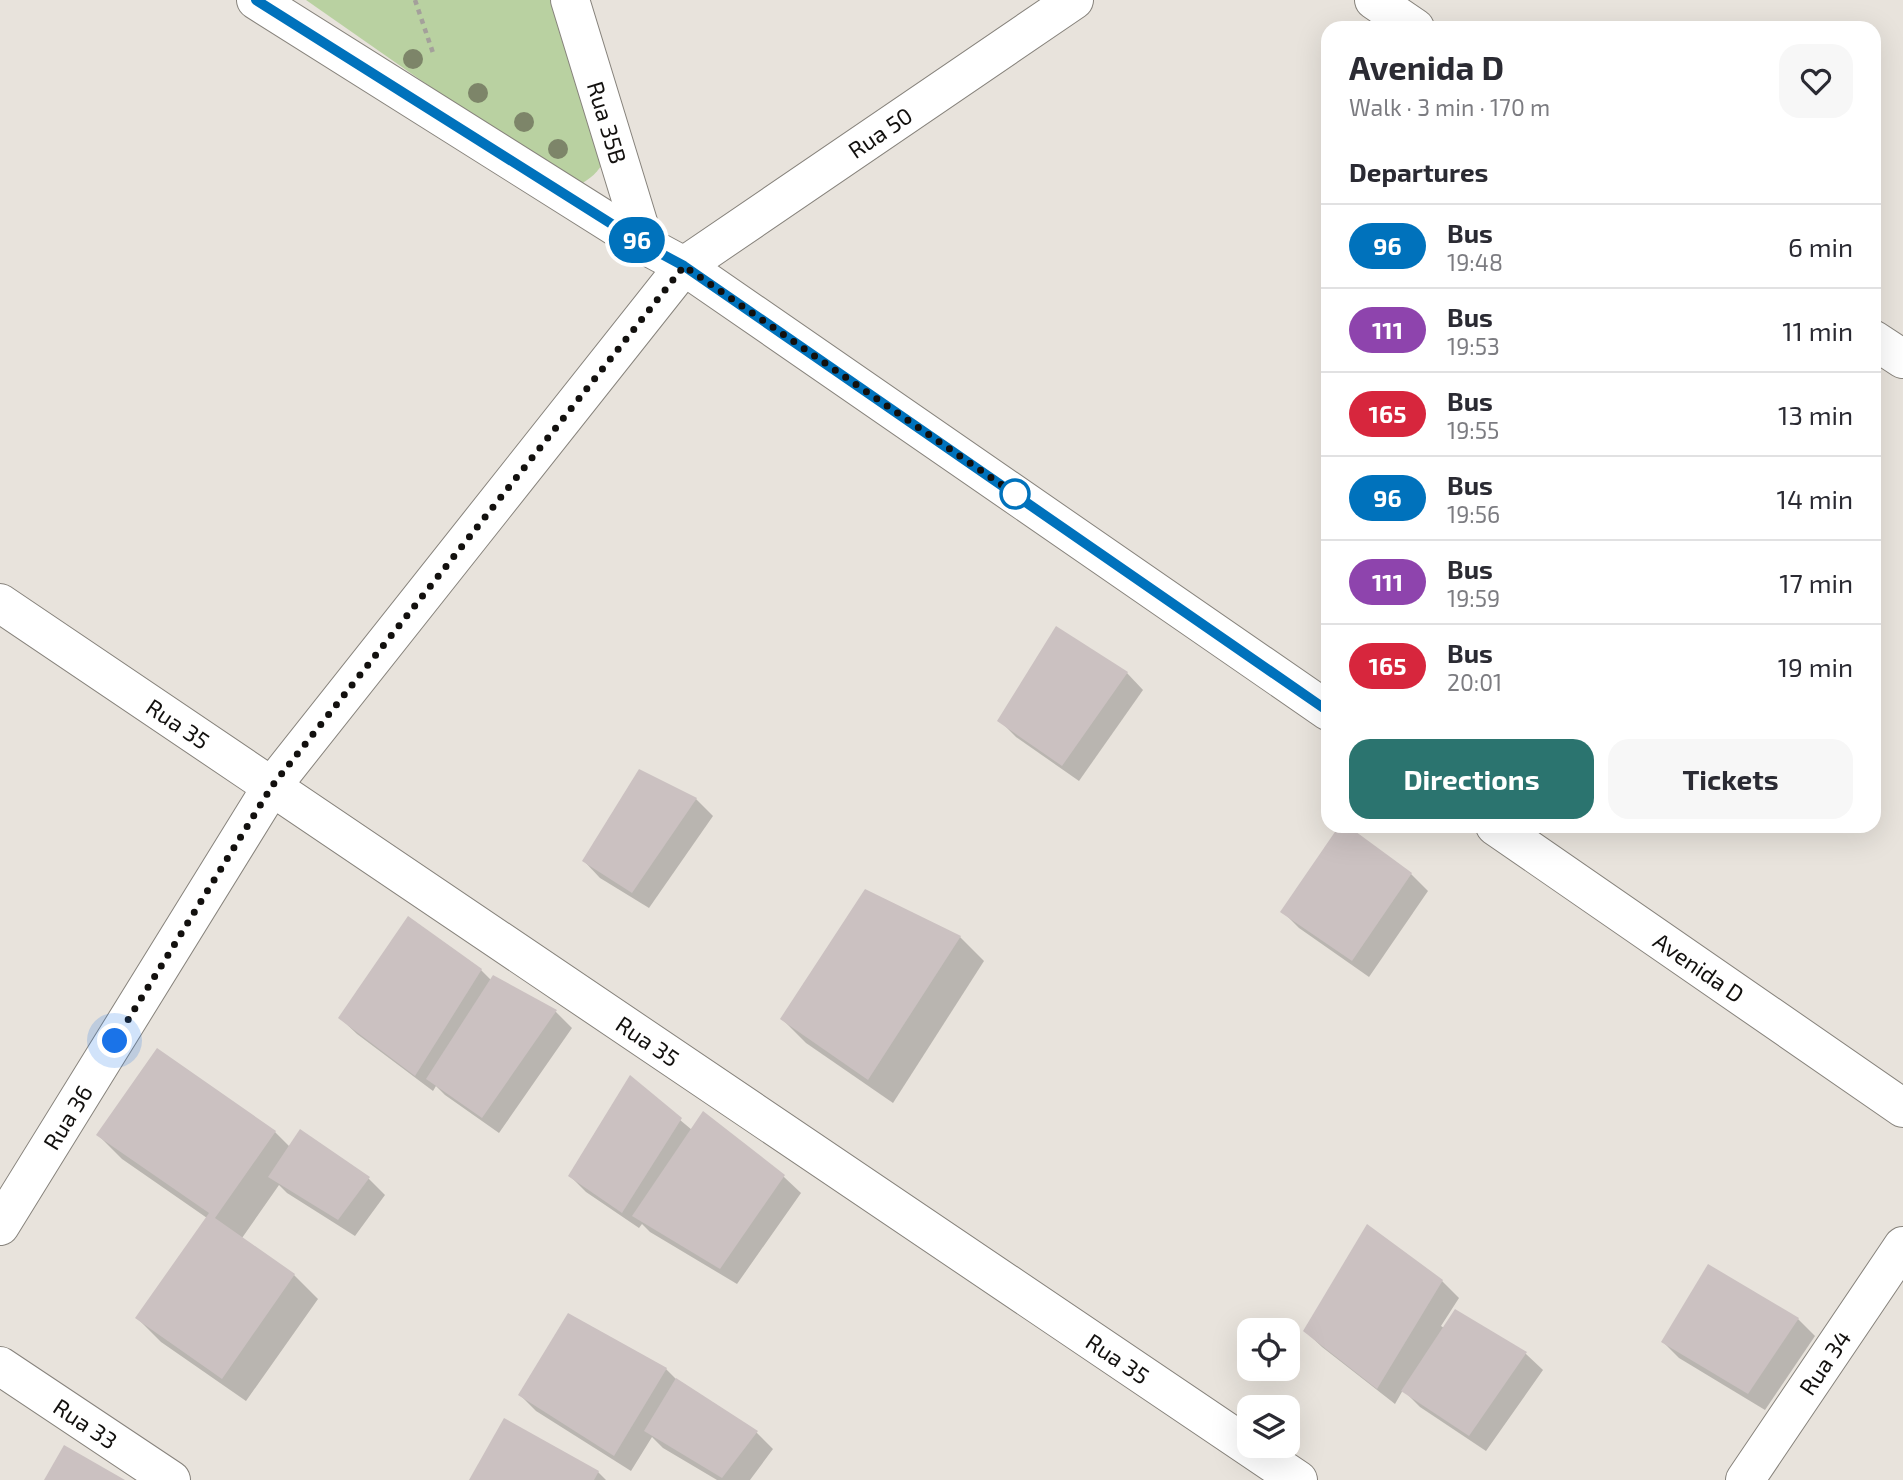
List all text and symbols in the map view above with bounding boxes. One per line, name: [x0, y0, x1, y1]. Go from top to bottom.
button: heart: [1779, 44, 1853, 118]
text: Avenida D: [1349, 47, 1504, 87]
street label: Rua 35B: [582, 78, 633, 167]
text: Walk · 3 min · 170 m: [1349, 93, 1550, 121]
street label: Rua 50: [843, 101, 917, 164]
text: Departures: [1349, 156, 1488, 187]
line badge: 96: [606, 217, 668, 263]
text: Bus: [1447, 217, 1493, 248]
text: 96: [623, 225, 651, 254]
text: 96: [1373, 231, 1402, 260]
text: 6 min: [1788, 231, 1853, 262]
text: 19:48: [1447, 248, 1503, 276]
text: Bus: [1447, 301, 1493, 332]
text: 111: [1372, 315, 1403, 344]
text: 11 min: [1782, 315, 1853, 346]
text: 19:53: [1447, 332, 1500, 360]
text: Bus: [1447, 385, 1493, 416]
text: 165: [1369, 399, 1406, 428]
text: 13 min: [1778, 399, 1853, 430]
text: 19:55: [1447, 416, 1499, 444]
text: Bus: [1447, 469, 1493, 500]
unlabelled marker: [1000, 479, 1030, 509]
text: 96: [1373, 483, 1402, 512]
text: 14 min: [1777, 483, 1853, 514]
text: 19:56: [1447, 500, 1500, 528]
text: Bus: [1447, 553, 1493, 584]
text: 111: [1372, 567, 1403, 596]
text: 17 min: [1779, 567, 1853, 598]
text: 19:59: [1447, 584, 1500, 612]
text: Bus: [1447, 637, 1493, 668]
text: 165: [1369, 651, 1406, 680]
text: 19 min: [1778, 651, 1853, 682]
text: 20:01: [1447, 668, 1502, 696]
street label: Rua 35: [141, 692, 215, 755]
button: Directions: [1349, 739, 1594, 819]
button: Tickets: [1608, 739, 1853, 819]
street label: Avenida D: [1648, 926, 1750, 1008]
street label: Rua 35: [611, 1010, 685, 1072]
your location: [97, 1023, 132, 1058]
street label: Rua 36: [37, 1080, 98, 1155]
map controls: [1237, 1318, 1300, 1458]
button: locate: [1237, 1318, 1300, 1381]
street label: Rua 34: [1793, 1325, 1856, 1400]
street label: Rua 35: [1081, 1327, 1155, 1389]
street label: Rua 33: [49, 1392, 123, 1454]
button: layers: [1237, 1395, 1300, 1458]

